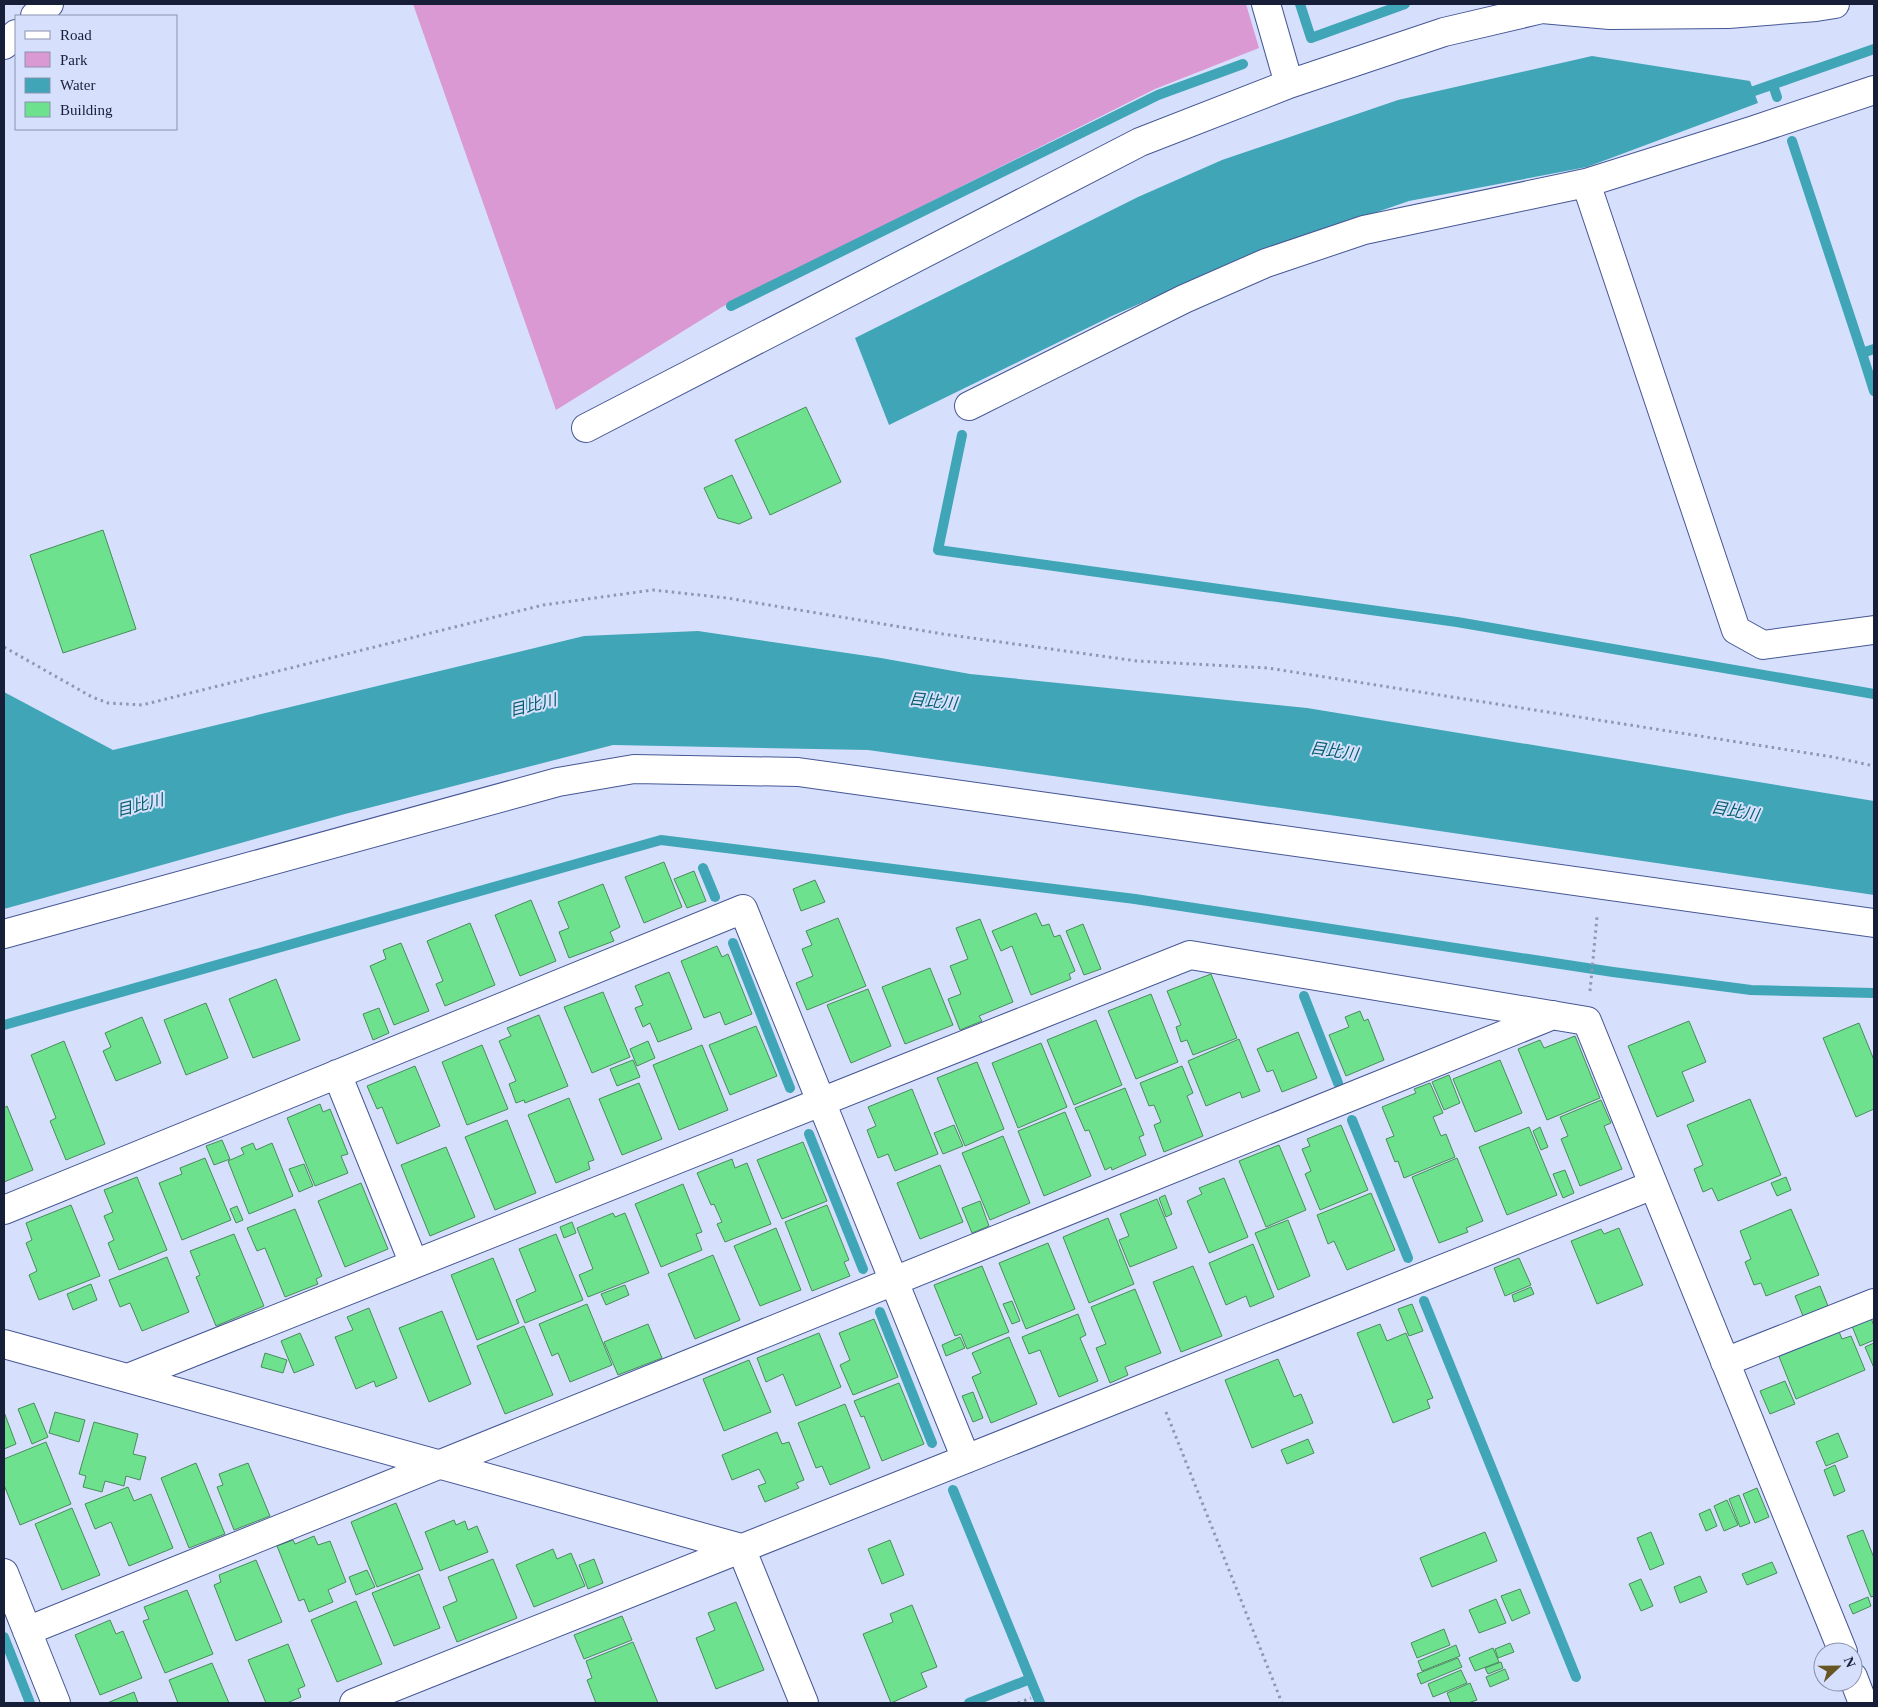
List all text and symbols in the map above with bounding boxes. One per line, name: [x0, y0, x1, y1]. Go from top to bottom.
legend: [15, 15, 178, 130]
text: Road: [60, 27, 92, 43]
text: Park: [60, 52, 88, 68]
text: Water: [60, 77, 95, 93]
text: Building: [60, 102, 113, 118]
water label: 目比川: [508, 690, 560, 719]
water label: 目比川: [908, 690, 960, 712]
water label: 目比川: [1309, 739, 1361, 763]
water label: 目比川: [115, 790, 167, 819]
water label: 目比川: [1710, 798, 1762, 824]
north arrow: [1813, 1642, 1863, 1692]
text: N: [1841, 1655, 1858, 1670]

